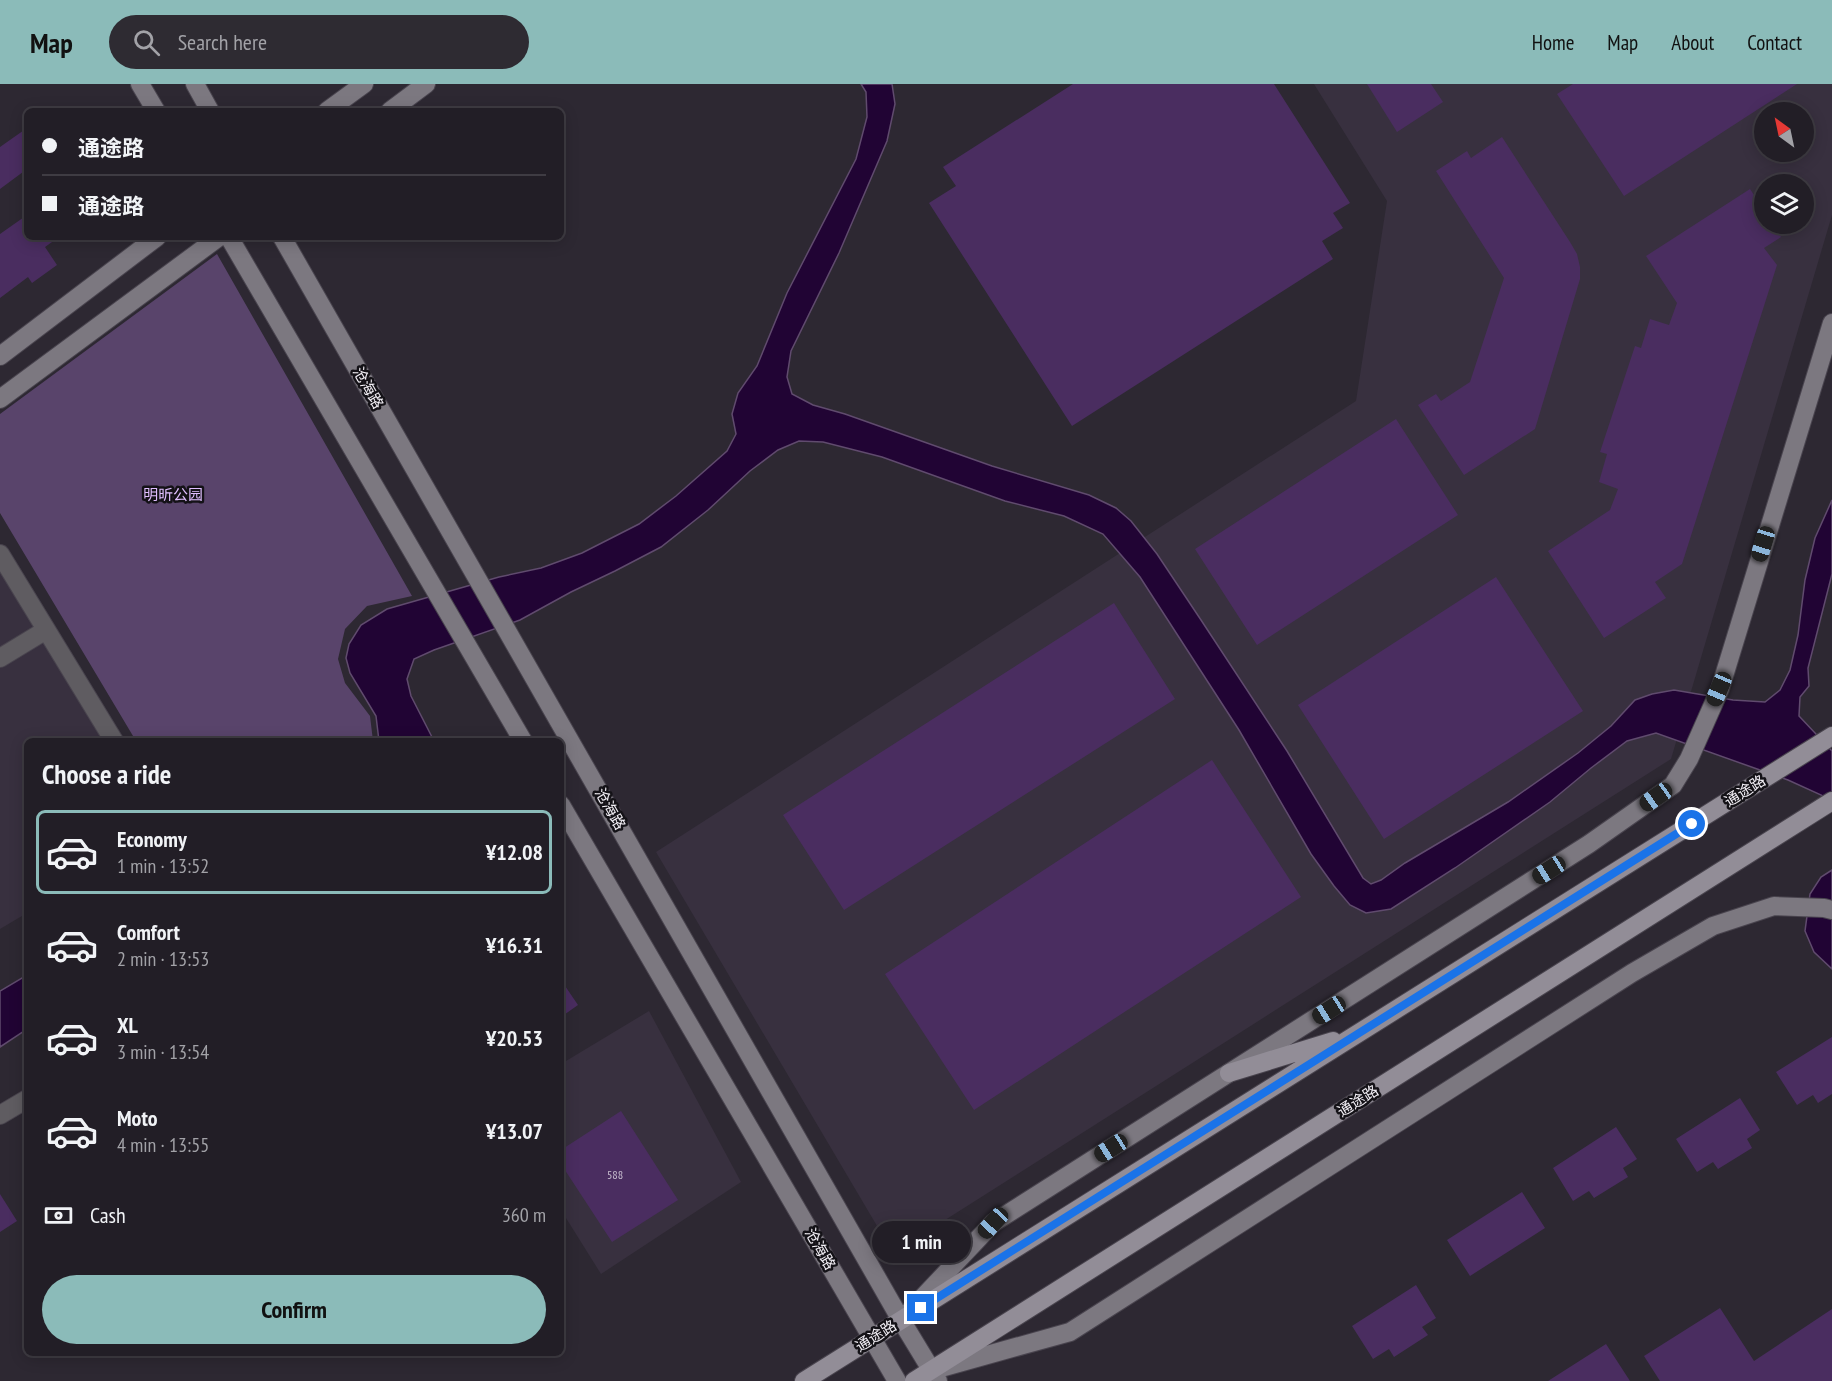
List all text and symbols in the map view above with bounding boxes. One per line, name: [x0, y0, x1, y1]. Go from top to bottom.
search box: [109, 15, 529, 69]
text: Map: [30, 24, 73, 61]
icon: search: [130, 26, 163, 59]
text: Search here: [178, 28, 267, 56]
text: Home: [1532, 29, 1574, 56]
text: Map: [1607, 29, 1638, 56]
text: About: [1671, 29, 1714, 56]
text: Contact: [1747, 29, 1802, 56]
north arrow: [1754, 102, 1814, 162]
map controls: [1754, 102, 1814, 234]
text: 通途路: [78, 134, 144, 162]
button: layers: [1754, 174, 1814, 234]
text: 通途路: [78, 192, 144, 220]
street label: 沧海路: [349, 364, 388, 412]
park label: 明昕公园: [143, 485, 203, 504]
car: [1749, 524, 1777, 564]
car: [1704, 669, 1734, 709]
text: Choose a ride: [42, 757, 171, 791]
street label: 通途路: [1721, 771, 1769, 811]
car: [1636, 779, 1676, 815]
street label: 沧海路: [591, 785, 630, 833]
route start: [1678, 810, 1705, 837]
icon: car: [45, 825, 99, 879]
text: Economy: [117, 825, 187, 853]
text: ¥12.08: [486, 838, 543, 866]
text: 1 min · 13:52: [117, 853, 209, 879]
car: [1529, 853, 1569, 887]
icon: car: [45, 918, 99, 972]
text: Comfort: [117, 918, 180, 946]
text: ¥16.31: [486, 931, 543, 959]
text: 2 min · 13:53: [117, 946, 209, 972]
car: [1309, 993, 1349, 1027]
icon: car: [45, 1011, 99, 1065]
text: XL: [117, 1011, 138, 1039]
text: ¥20.53: [486, 1024, 543, 1052]
text: 3 min · 13:54: [117, 1039, 209, 1065]
street label: 通途路: [1334, 1081, 1382, 1121]
icon: car: [45, 1104, 99, 1158]
text: Moto: [117, 1104, 158, 1132]
text: ¥13.07: [486, 1117, 543, 1145]
car: [1091, 1131, 1131, 1165]
text: 4 min · 13:55: [117, 1132, 209, 1158]
house number: 588: [607, 1167, 623, 1182]
icon: cash: [42, 1199, 75, 1232]
text: Cash: [90, 1201, 126, 1229]
text: 360 m: [502, 1202, 546, 1228]
car: [974, 1204, 1012, 1242]
callout: 1 min: [872, 1221, 970, 1263]
street label: 沧海路: [801, 1225, 840, 1273]
text: 1 min: [901, 1229, 942, 1255]
button: Confirm: [42, 1275, 546, 1344]
route end: [907, 1294, 934, 1321]
street label: 通途路: [852, 1316, 900, 1356]

